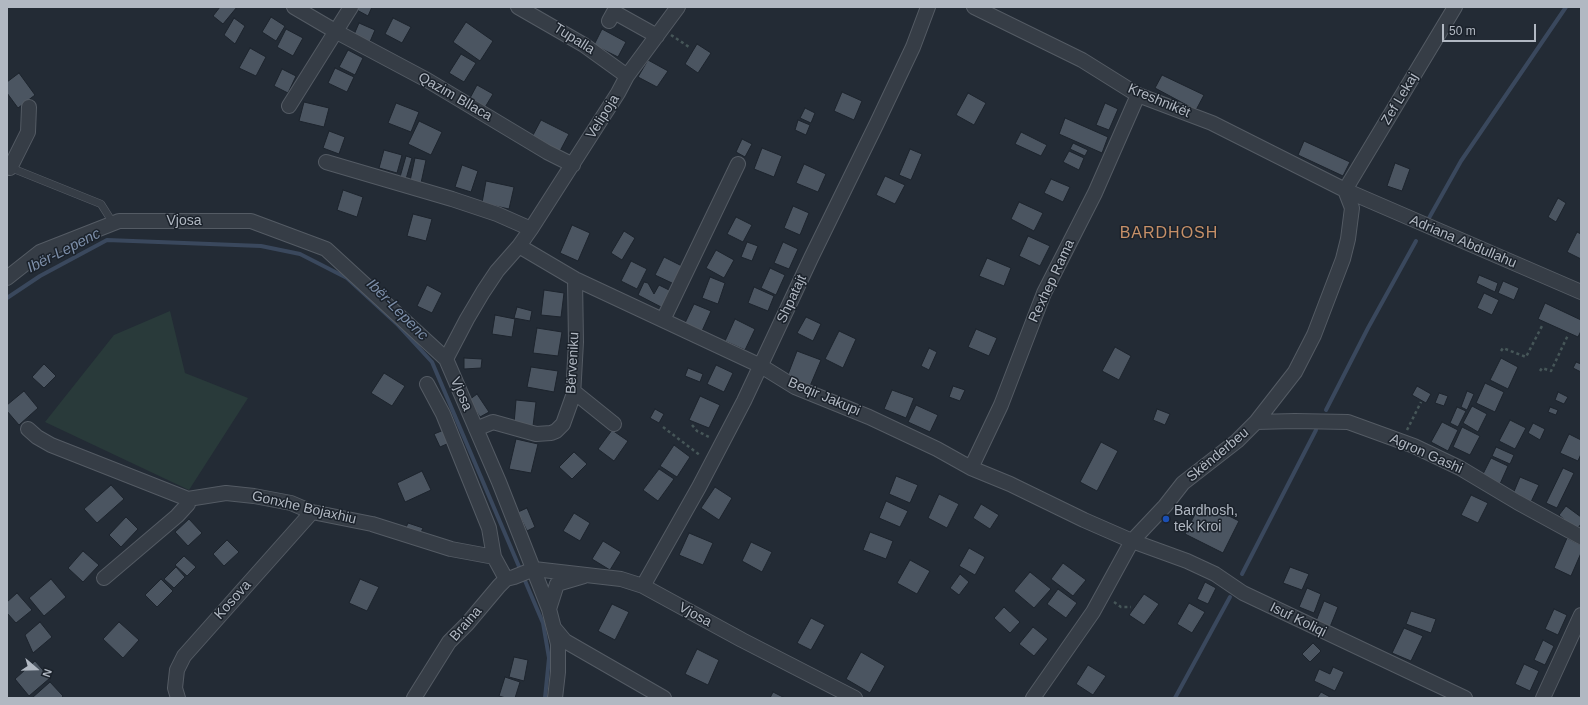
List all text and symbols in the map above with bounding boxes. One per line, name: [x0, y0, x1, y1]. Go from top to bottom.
scale bar: [1444, 16, 1538, 42]
street label: Tupalla: [550, 20, 598, 58]
text: 50 m: [1449, 24, 1476, 38]
street label: Qazim Bllaca: [415, 69, 495, 125]
street label: Zef Lekaj: [1378, 70, 1422, 128]
street label: Kreshnikët: [1125, 80, 1193, 122]
street label: Velipoja: [583, 92, 623, 142]
street label: Adriana Abdullahu: [1407, 212, 1519, 272]
street label: Vjosa: [166, 213, 202, 229]
district label: BARDHOSH: [1120, 224, 1218, 244]
water label: Ibër-Lepenc: [24, 225, 104, 277]
street label: Rexhep Rama: [1025, 237, 1079, 325]
street label: Shpatajt: [774, 272, 810, 326]
water label: Ibër-Lepenc: [362, 275, 432, 345]
street label: Bërveniku: [563, 331, 583, 395]
street label: Beqir Jakupi: [785, 374, 863, 420]
street label: Vjosa: [446, 375, 476, 413]
street label: Skënderbeu: [1184, 424, 1252, 486]
street label: Agron Gashi: [1387, 431, 1465, 477]
street label: Gonxhe Bojaxhiu: [250, 488, 358, 528]
place label: Bardhosh, tek Kroi: [1174, 503, 1238, 536]
marker: Bardhosh, tek Kroi: [1161, 514, 1171, 524]
street label: Kosova: [211, 577, 255, 623]
street label: Vjosa: [676, 599, 714, 631]
street label: Isuf Koliqi: [1267, 599, 1329, 641]
street label: Braina: [446, 603, 486, 645]
north arrow: [16, 649, 56, 689]
text: N: [40, 667, 54, 679]

